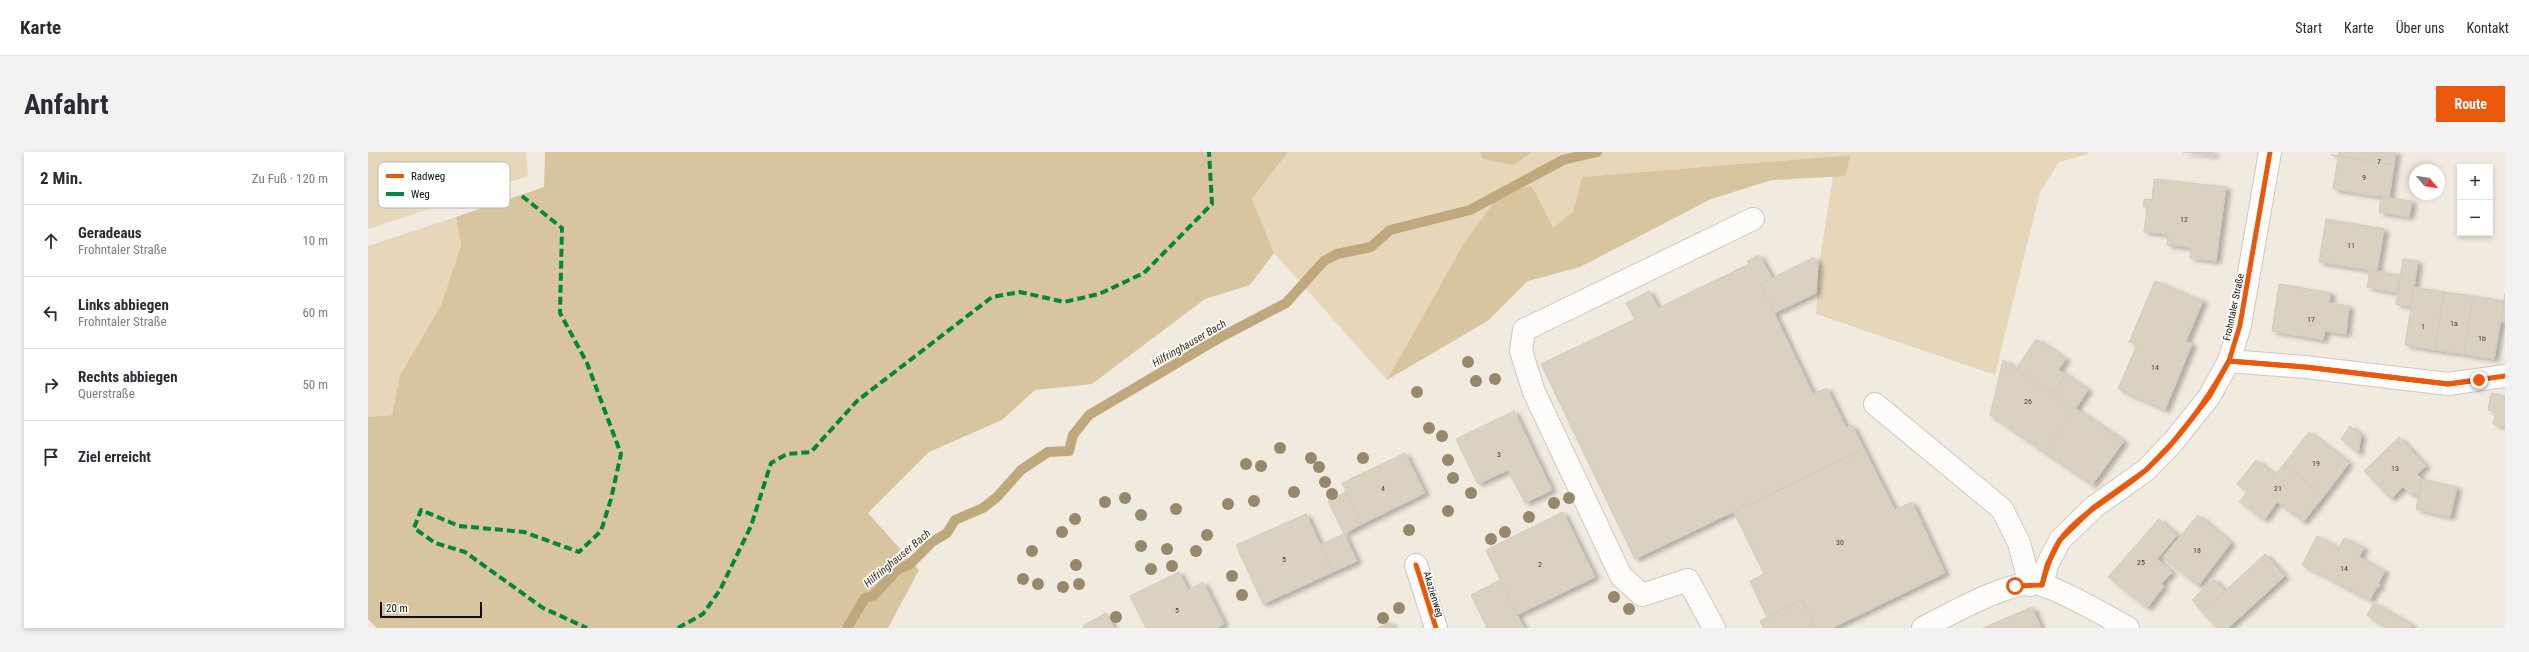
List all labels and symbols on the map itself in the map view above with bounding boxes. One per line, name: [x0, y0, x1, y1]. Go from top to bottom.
house number: 7: [2377, 157, 2381, 166]
legend: [378, 162, 510, 208]
north arrow: [2409, 164, 2445, 200]
text: Radweg: [411, 170, 445, 183]
house number: 9: [2362, 173, 2366, 182]
text: Weg: [411, 188, 430, 201]
house number: 12: [2180, 215, 2188, 224]
house number: 11: [2347, 241, 2355, 250]
street label: Frohntaler Straße: [2221, 272, 2246, 342]
house number: 17: [2307, 315, 2315, 324]
water label: Hilfringhauser Bach: [1150, 317, 1228, 370]
house number: 1a: [2450, 319, 2458, 328]
house number: 1: [2421, 322, 2425, 331]
house number: 1b: [2478, 334, 2486, 343]
house number: 14: [2151, 363, 2159, 372]
route end: [2470, 371, 2488, 389]
house number: 26: [2024, 397, 2032, 406]
house number: 3: [1497, 450, 1501, 459]
house number: 19: [2312, 459, 2320, 468]
house number: 13: [2391, 464, 2399, 473]
house number: 4: [1381, 484, 1385, 493]
house number: 21: [2274, 484, 2282, 493]
water label: Hilfringhauser Bach: [861, 527, 933, 590]
house number: 30: [1836, 538, 1844, 547]
house number: 18: [2193, 546, 2201, 555]
house number: 5: [1282, 555, 1286, 564]
house number: 25: [2137, 558, 2145, 567]
house number: 2: [1538, 560, 1542, 569]
house number: 14: [2340, 564, 2348, 573]
street label: Akazienweg: [1421, 570, 1446, 618]
route start: [2006, 577, 2024, 595]
scale bar: [380, 600, 482, 619]
house number: 5: [1175, 606, 1179, 615]

